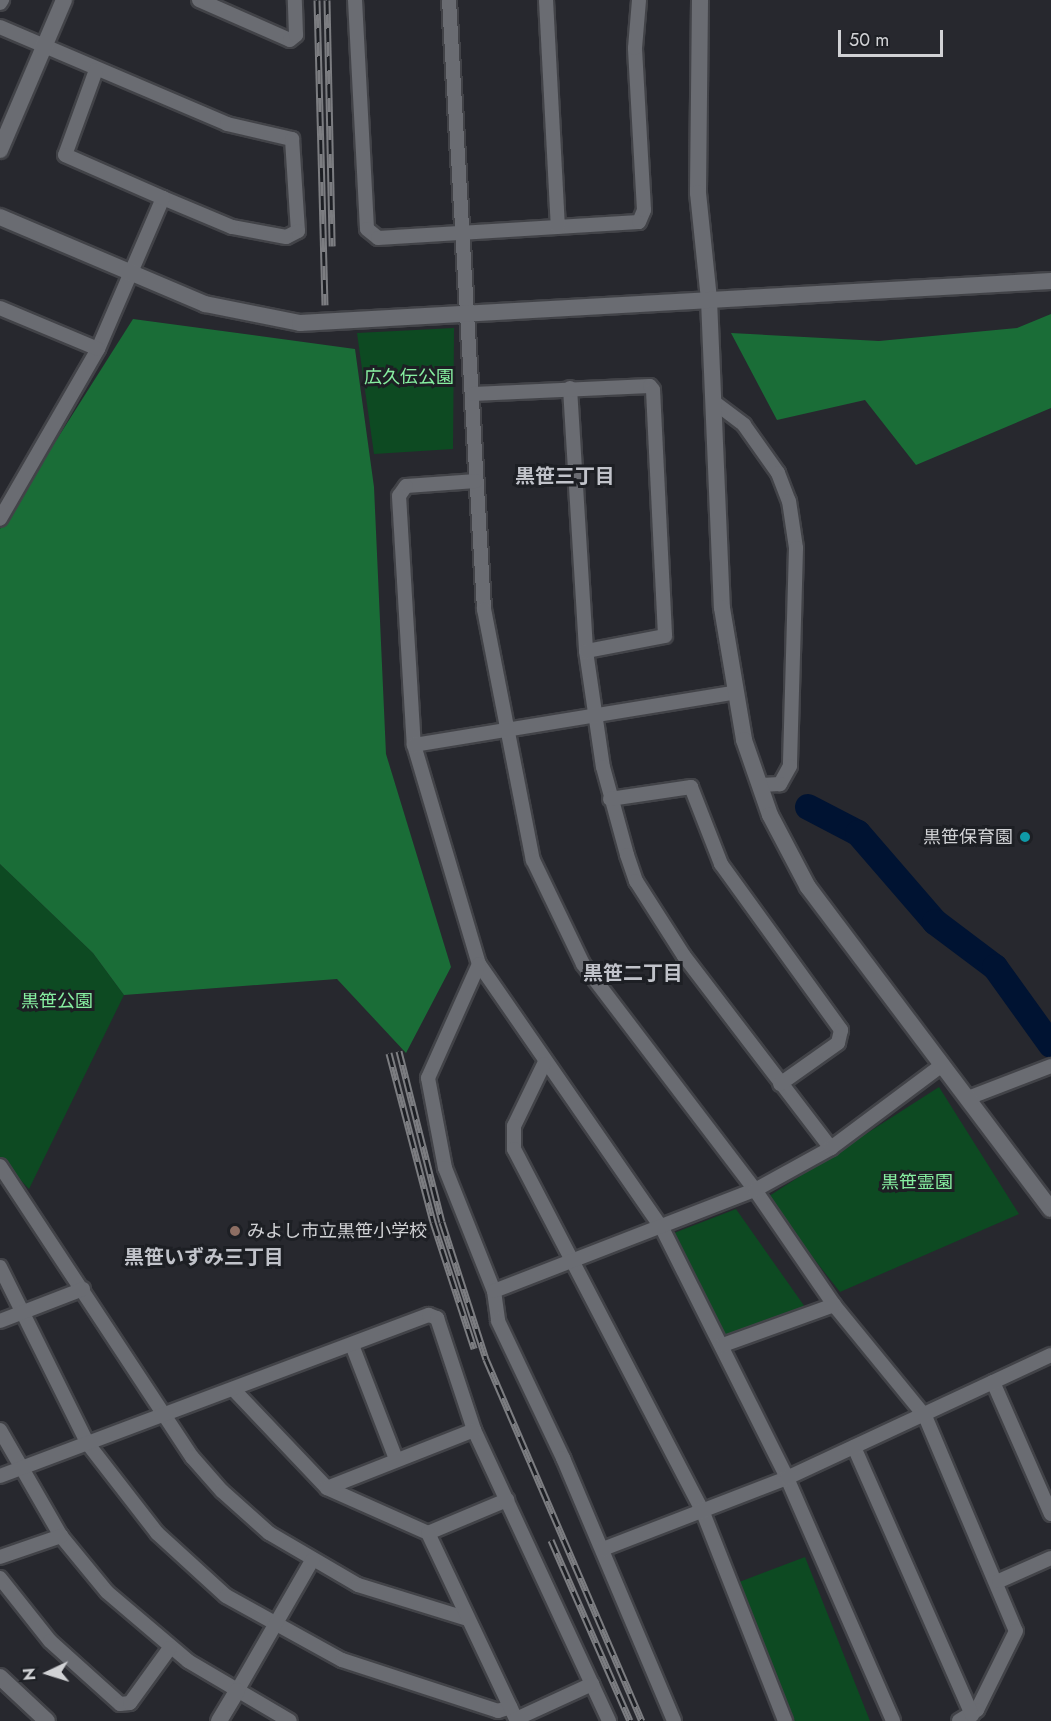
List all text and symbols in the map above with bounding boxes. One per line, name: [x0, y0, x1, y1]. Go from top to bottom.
scale bar: [841, 18, 946, 56]
text: 50 m: [849, 27, 889, 53]
park label: 広久伝公園: [364, 366, 454, 388]
district label: 黒笹三丁目: [515, 464, 615, 488]
place label: 黒笹保育園: [923, 826, 1013, 848]
marker: 黒笹保育園: [1018, 830, 1032, 844]
district label: 黒笹二丁目: [583, 961, 683, 985]
park label: 黒笹公園: [21, 990, 93, 1012]
park label: 黒笹霊園: [881, 1171, 953, 1193]
place label: みよし市立黒笹小学校: [247, 1220, 427, 1242]
marker: みよし市立黒笹小学校: [228, 1224, 242, 1238]
district label: 黒笹いずみ三丁目: [124, 1245, 284, 1269]
north arrow: [18, 1643, 78, 1703]
text: N: [18, 1667, 41, 1681]

